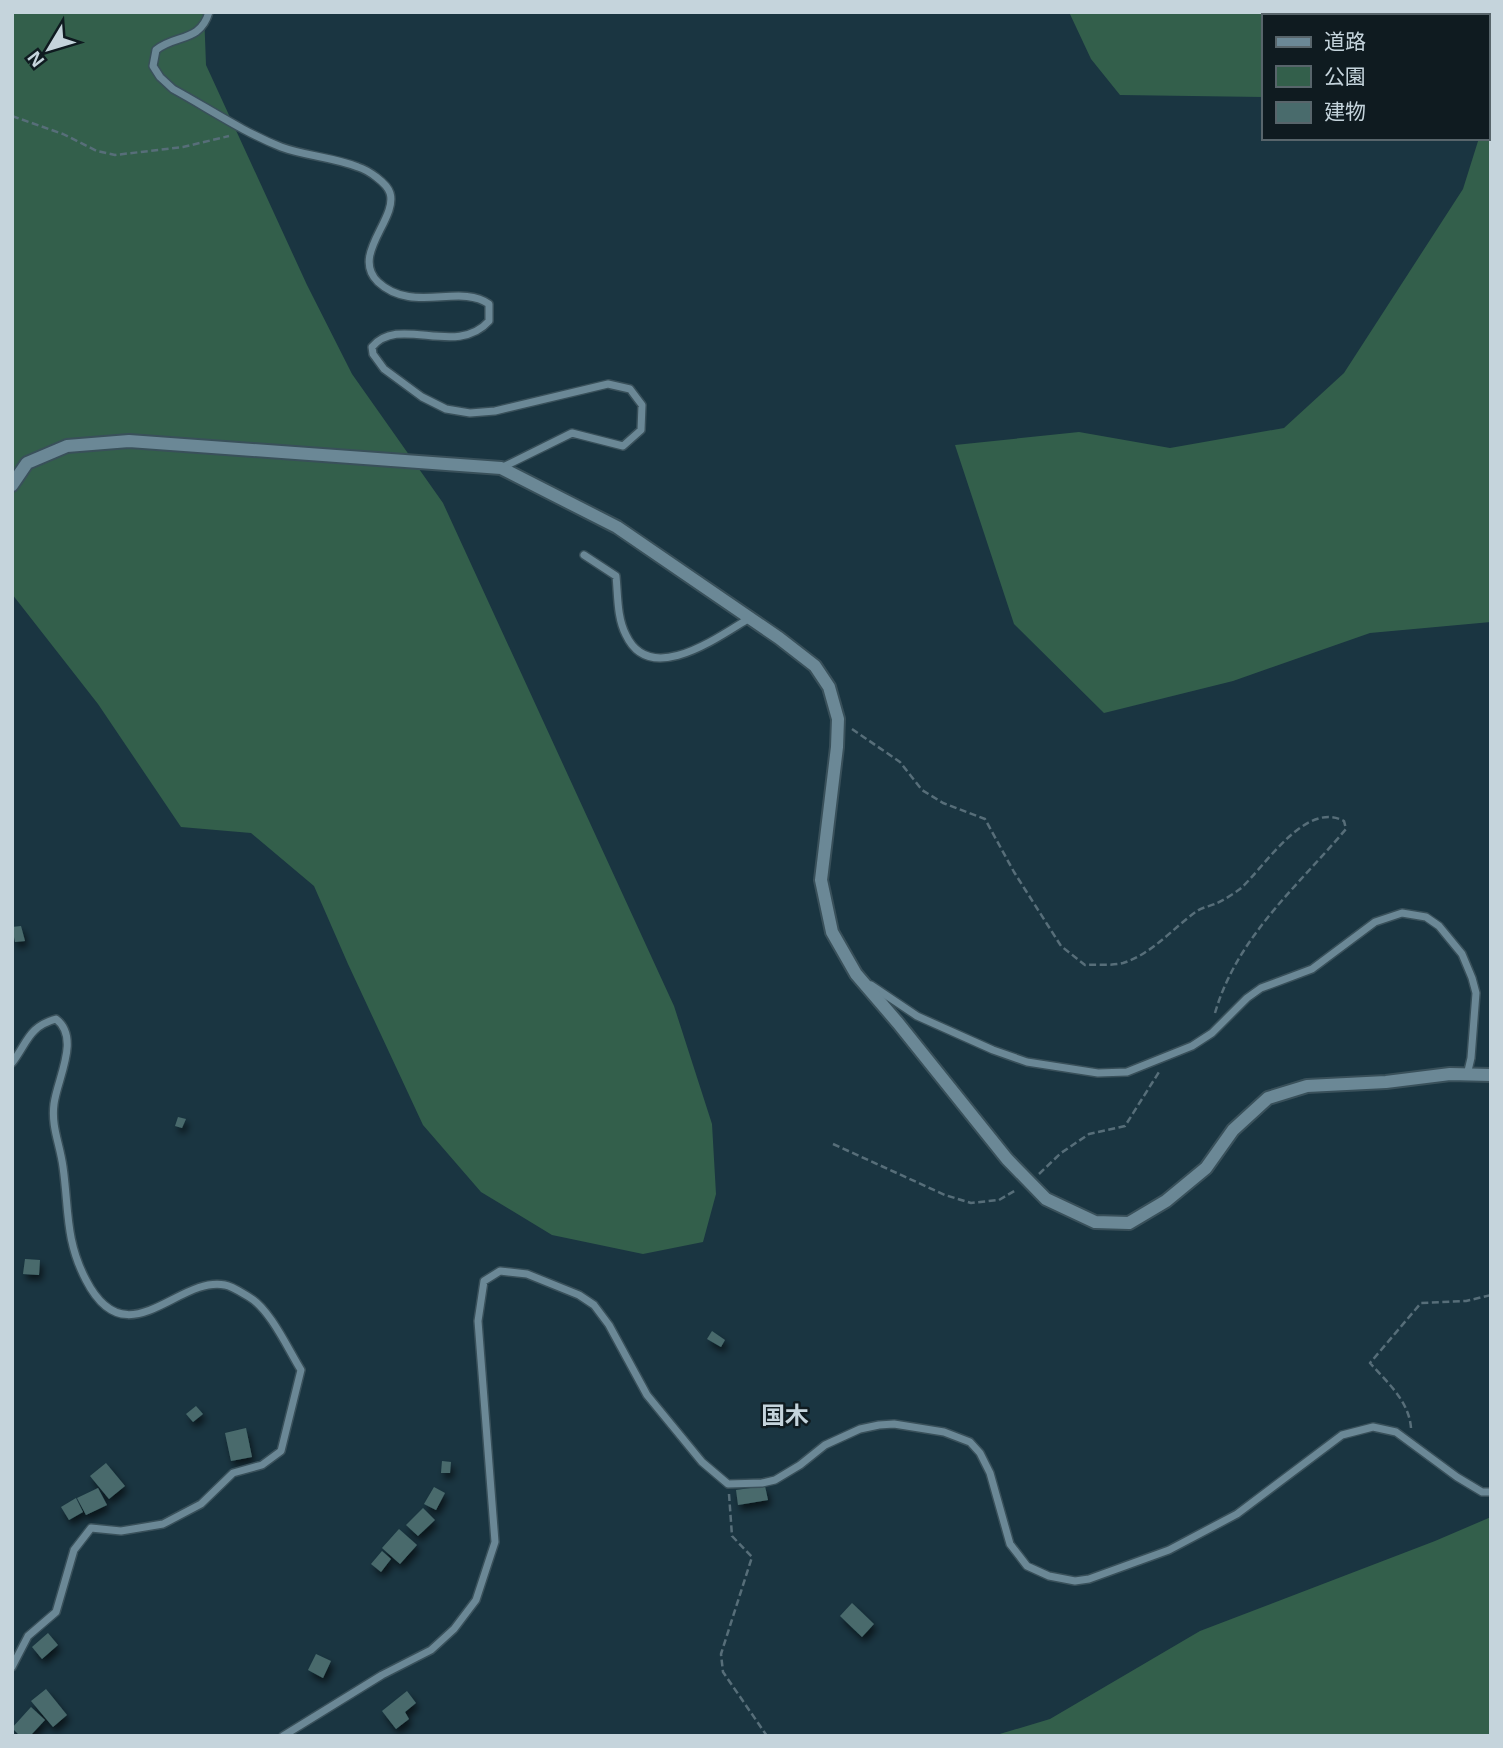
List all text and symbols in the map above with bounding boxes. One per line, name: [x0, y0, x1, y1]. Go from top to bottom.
north arrow: [14, 14, 84, 84]
legend: [1262, 14, 1489, 140]
text: 道路: [1324, 30, 1366, 53]
text: N: [23, 47, 48, 71]
text: 公園: [1324, 65, 1366, 88]
text: 建物: [1324, 100, 1366, 123]
district label: 国木: [761, 1402, 809, 1429]

